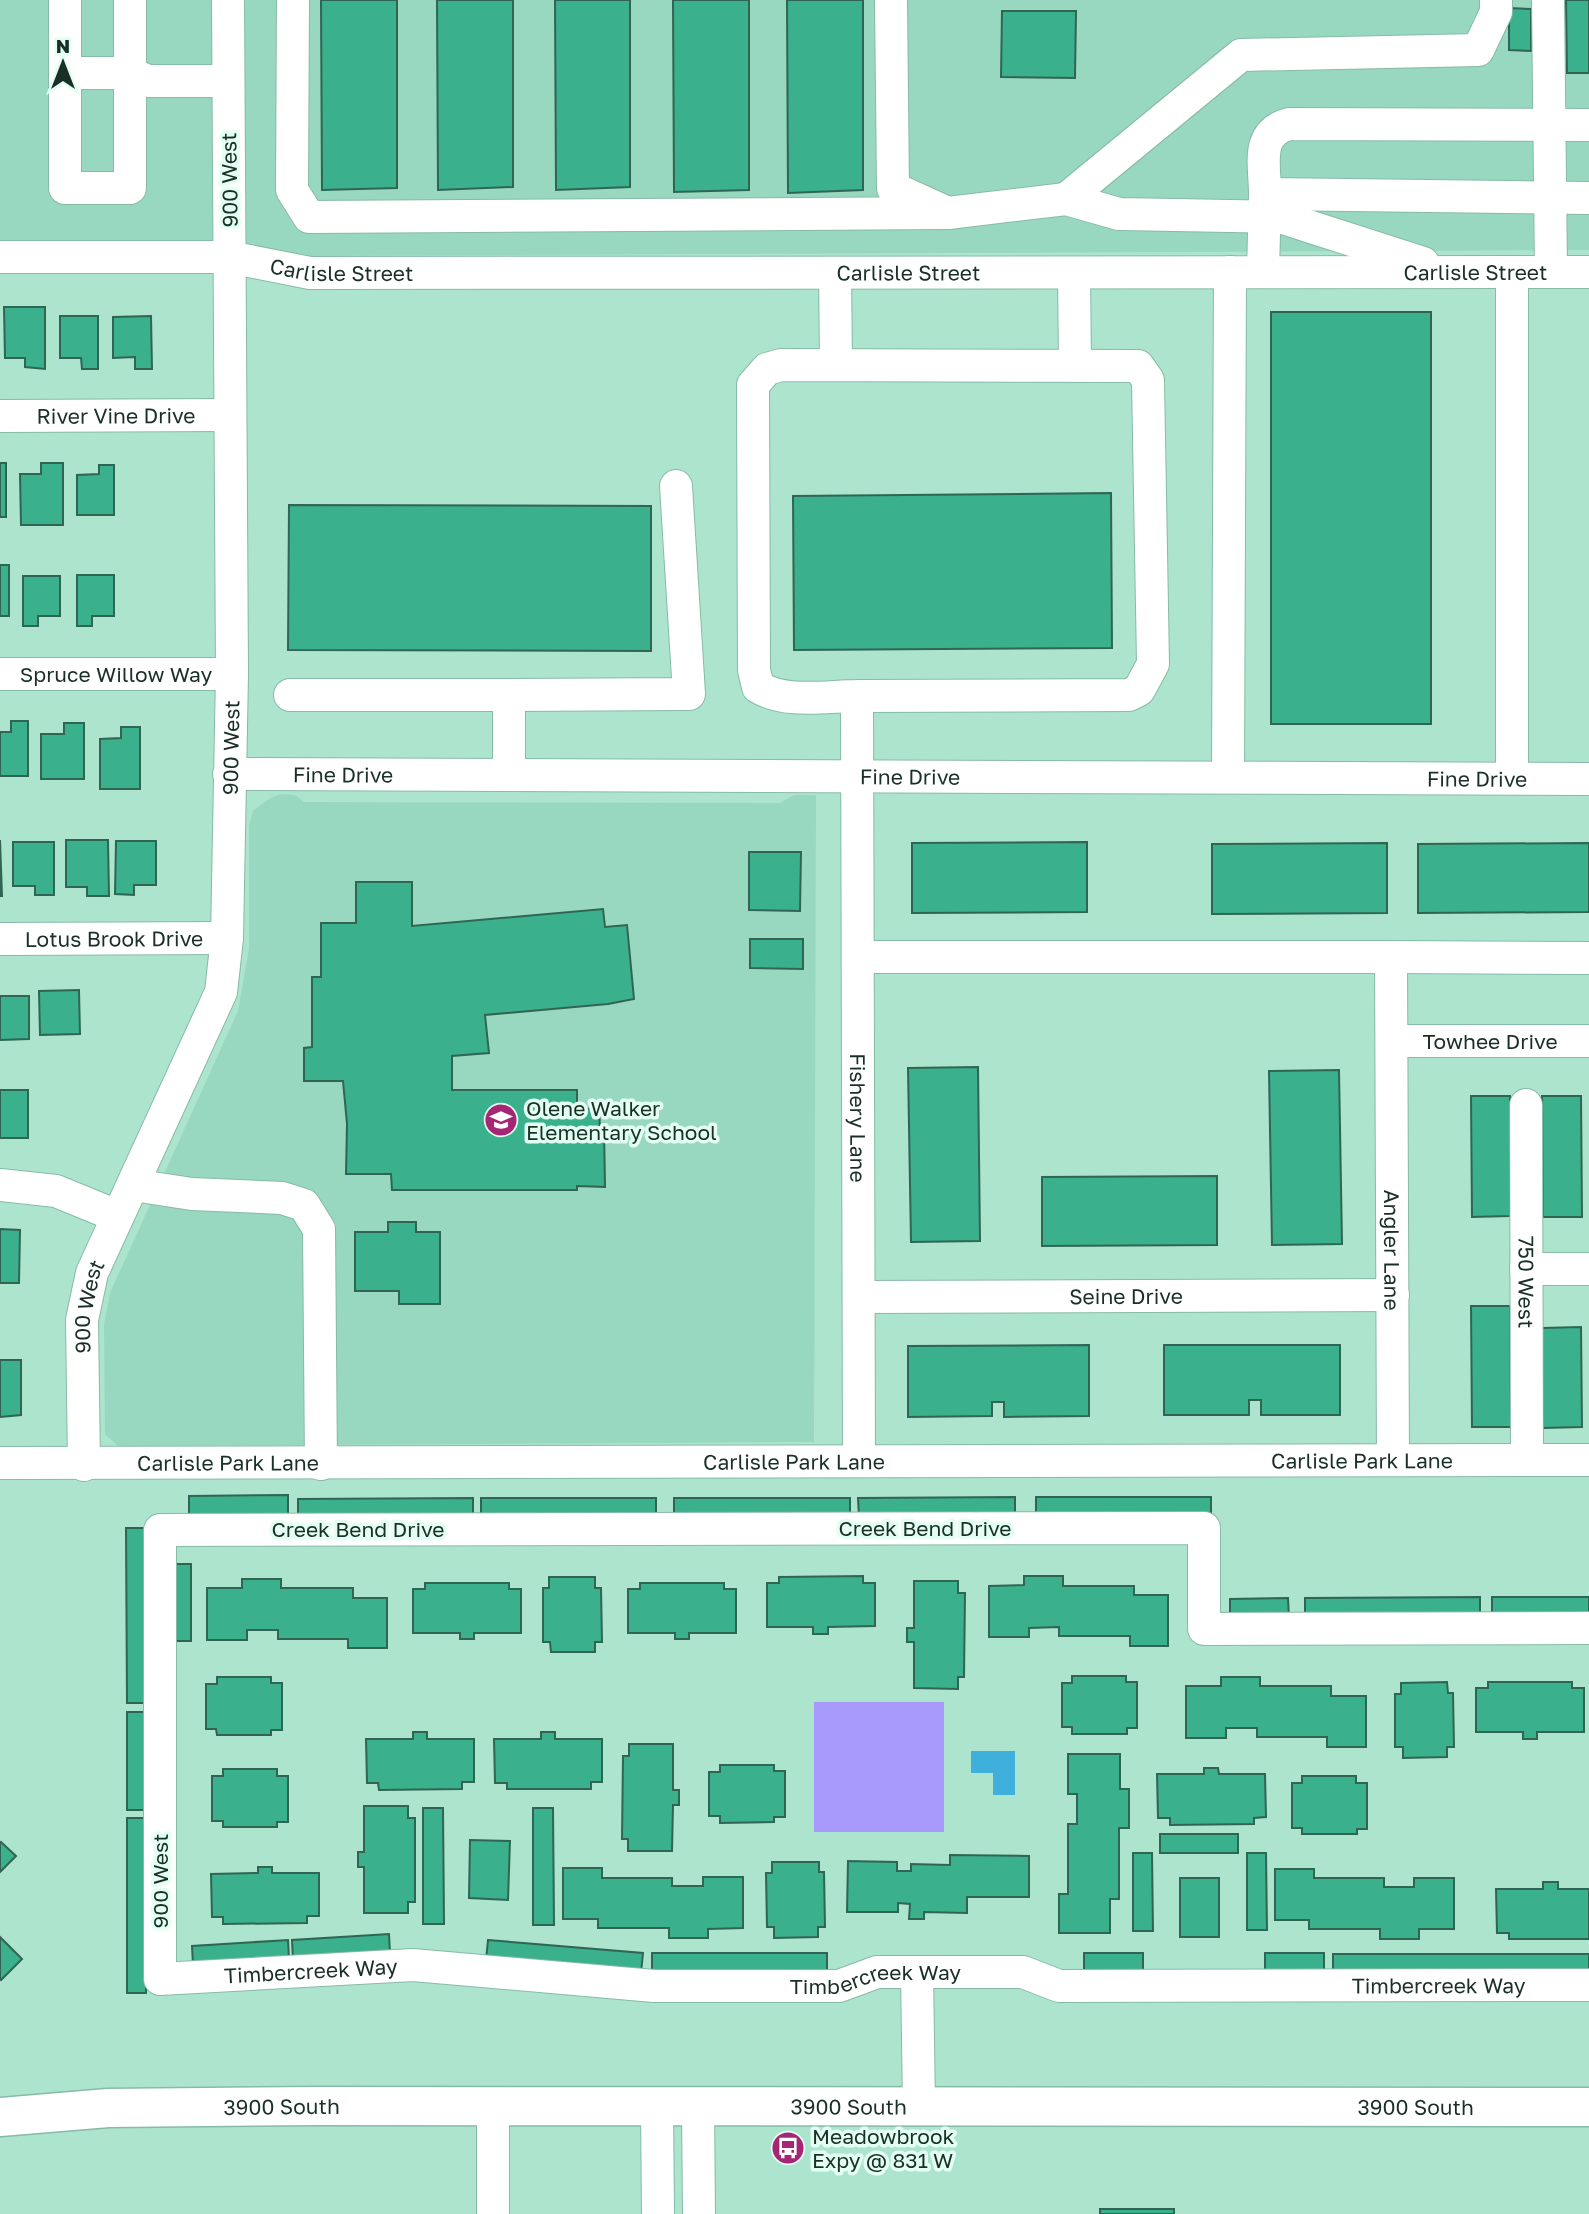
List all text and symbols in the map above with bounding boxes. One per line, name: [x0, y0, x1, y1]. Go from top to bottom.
north arrow: [28, 28, 98, 98]
text: N: [56, 34, 70, 57]
street label: 900 West: [215, 132, 243, 228]
street label: Carlisle Street: [268, 252, 413, 286]
street label: Carlisle Street: [836, 259, 980, 286]
street label: Carlisle Street: [1403, 259, 1547, 285]
street label: River Vine Drive: [36, 402, 196, 429]
street label: Spruce Willow Way: [20, 661, 212, 687]
street label: 900 West: [217, 700, 245, 795]
street label: Fine Drive: [293, 761, 393, 788]
street label: Fine Drive: [860, 763, 960, 790]
street label: Fine Drive: [1427, 765, 1527, 792]
street label: Lotus Brook Drive: [25, 925, 203, 952]
street label: Towhee Drive: [1422, 1028, 1558, 1054]
street label: Fishery Lane: [845, 1053, 871, 1183]
place label: Olene Walker Elementary School: [526, 1095, 717, 1145]
school or university icon: Olene Walker Elementary School: [482, 1101, 520, 1139]
street label: Angler Lane: [1379, 1189, 1405, 1311]
street label: 750 West: [1513, 1236, 1540, 1328]
street label: 900 West: [69, 1255, 109, 1354]
street label: Seine Drive: [1069, 1283, 1183, 1309]
street label: Carlisle Park Lane: [1271, 1447, 1453, 1474]
street label: Carlisle Park Lane: [703, 1448, 885, 1475]
street label: Carlisle Park Lane: [137, 1449, 319, 1476]
street label: Creek Bend Drive: [838, 1515, 1012, 1541]
street label: Creek Bend Drive: [271, 1516, 445, 1542]
street label: 900 West: [147, 1833, 173, 1929]
street label: Timbercreek Way: [223, 1953, 399, 1988]
street label: Timbercreek Way: [790, 1959, 961, 1999]
street label: Timbercreek Way: [1352, 1972, 1526, 1998]
street label: 3900 South: [223, 2093, 340, 2120]
street label: 3900 South: [790, 2093, 907, 2119]
street label: 3900 South: [1357, 2094, 1474, 2120]
place label: Meadowbrook Expy @ 831 W: [812, 2123, 955, 2173]
bus stop icon: Meadowbrook Expy @ 831 W: [769, 2129, 807, 2167]

